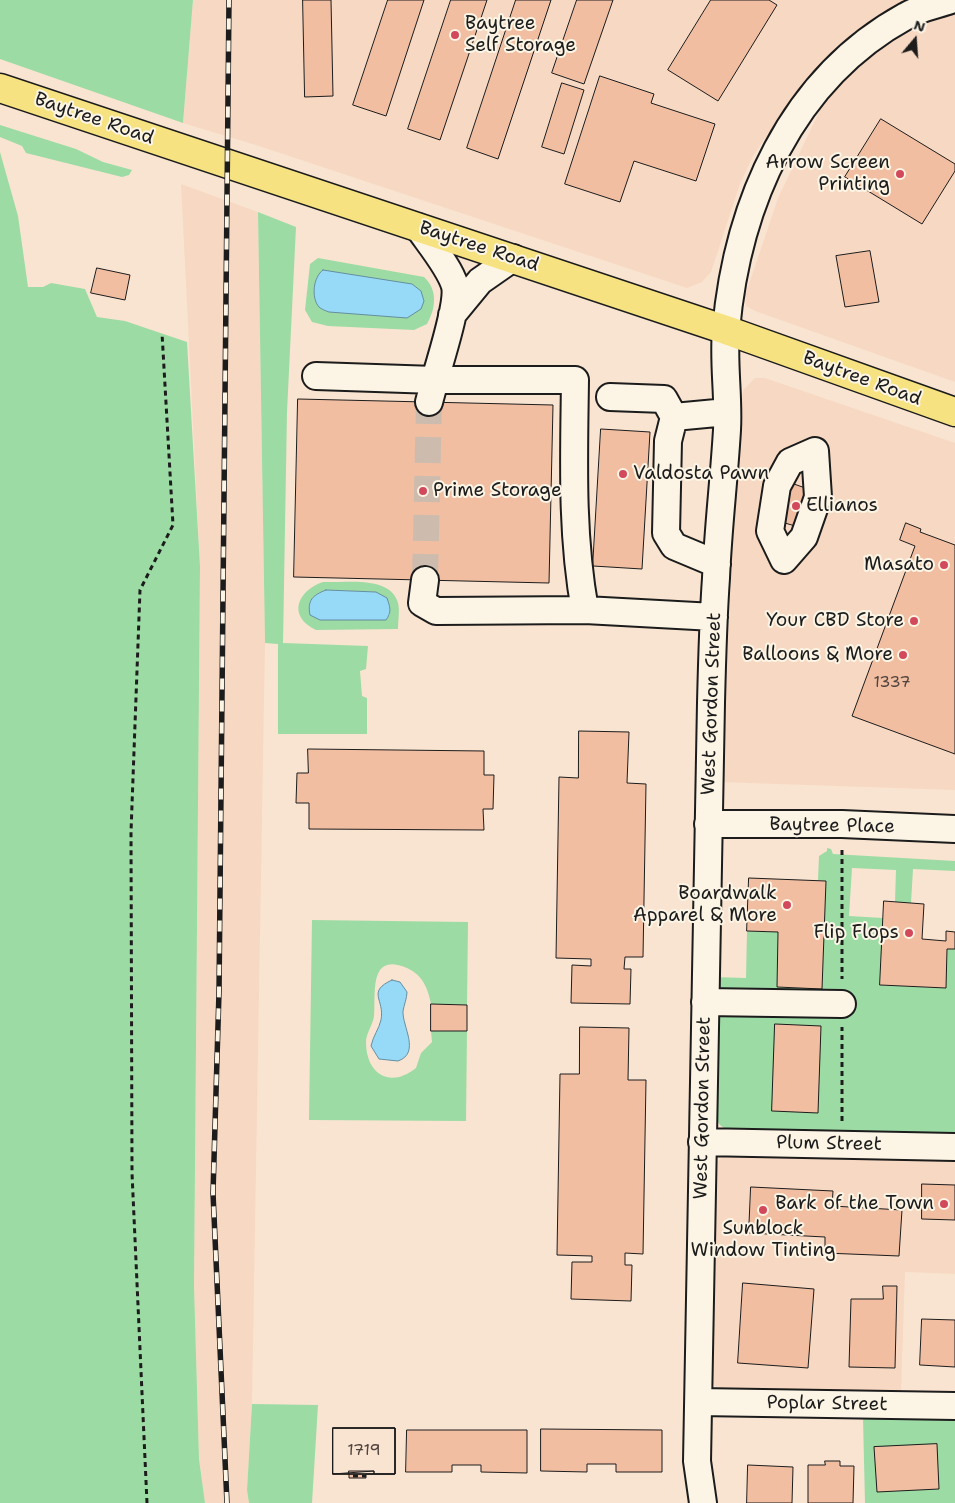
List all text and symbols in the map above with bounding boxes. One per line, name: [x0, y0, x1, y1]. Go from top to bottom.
place label: Baytree Self Storage: [465, 13, 576, 57]
north arrow: [890, 15, 940, 65]
text: N: [912, 15, 928, 36]
marker: Baytree Self Storage: [449, 29, 461, 41]
street label: Baytree Road: [31, 88, 157, 150]
place label: Arrow Screen Printing: [766, 152, 890, 196]
marker: Arrow Screen Printing: [894, 168, 906, 180]
street label: Baytree Road: [416, 217, 542, 277]
street label: Baytree Road: [800, 347, 924, 411]
place label: Valdosta Pawn: [633, 463, 769, 485]
marker: Valdosta Pawn: [617, 468, 629, 480]
place label: Prime Storage: [433, 480, 562, 502]
marker: Prime Storage: [417, 485, 429, 497]
place label: Ellianos: [806, 495, 878, 517]
marker: Ellianos: [790, 500, 802, 512]
place label: Masato: [864, 554, 934, 576]
marker: Masato: [938, 559, 950, 571]
place label: Your CBD Store: [766, 610, 904, 632]
street label: West Gordon Street: [697, 612, 727, 796]
marker: Your CBD Store: [908, 615, 920, 627]
place label: Balloons & More: [742, 644, 893, 666]
marker: Balloons & More: [897, 649, 909, 661]
house number: 1337: [873, 673, 911, 693]
street label: Baytree Place: [769, 814, 895, 838]
place label: Boardwalk Apparel & More: [633, 883, 777, 927]
marker: Boardwalk Apparel & More: [781, 899, 793, 911]
place label: Flip Flops: [813, 922, 899, 944]
marker: Flip Flops: [903, 927, 915, 939]
street label: West Gordon Street: [690, 1016, 716, 1200]
street label: Plum Street: [776, 1132, 882, 1156]
place label: Bark of the Town: [775, 1193, 934, 1215]
marker: Bark of the Town: [938, 1198, 950, 1210]
marker: Sunblock Window Tinting: [757, 1204, 769, 1216]
place label: Sunblock Window Tinting: [690, 1218, 836, 1262]
street label: Poplar Street: [766, 1392, 888, 1416]
house number: 1719: [347, 1441, 381, 1461]

